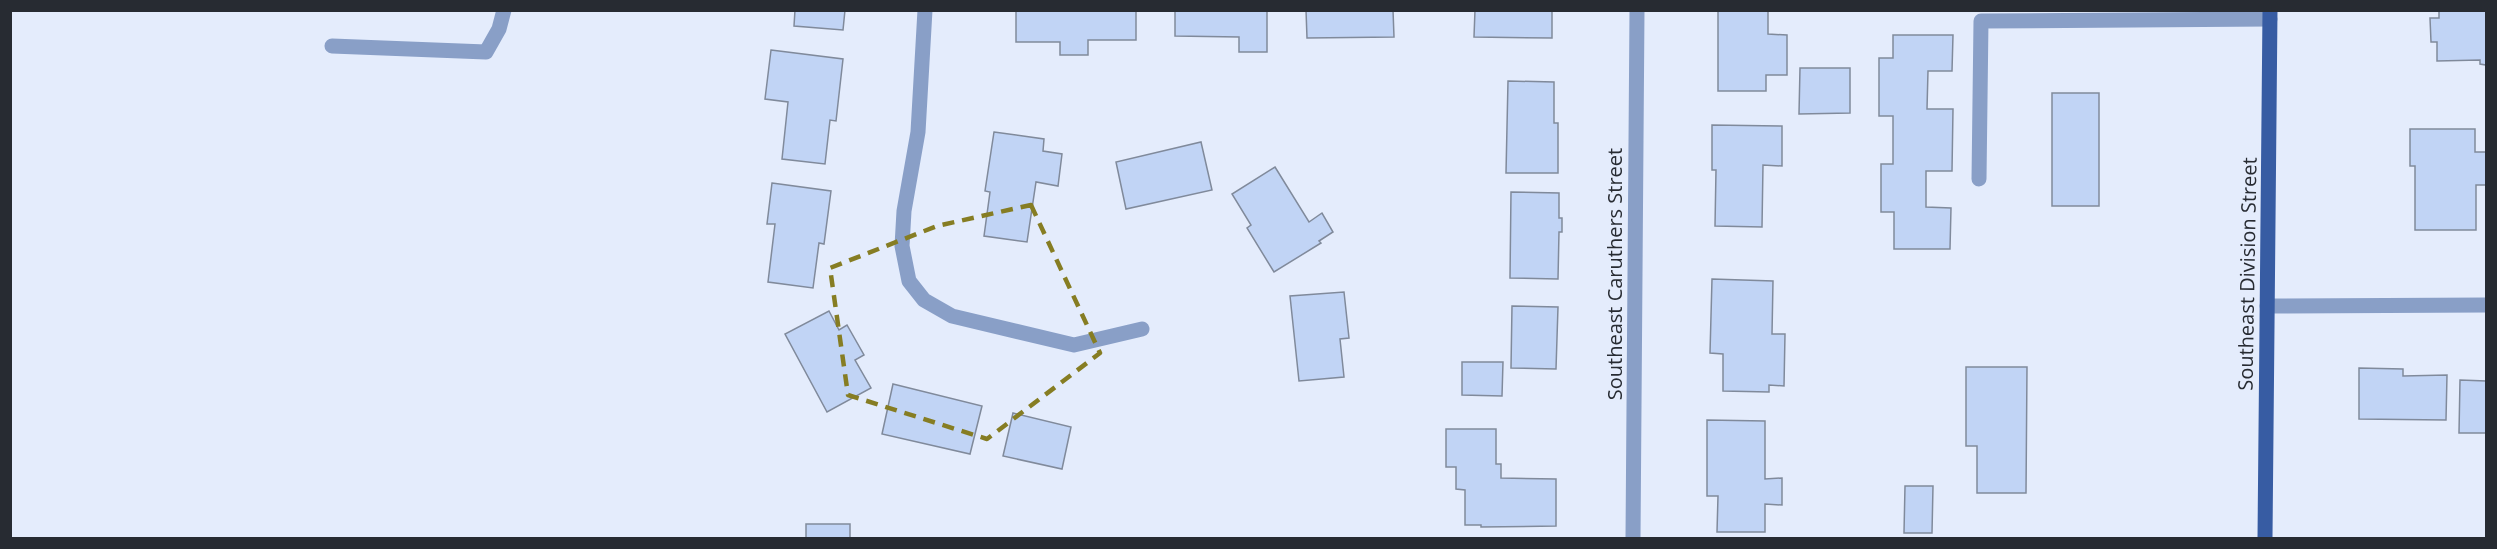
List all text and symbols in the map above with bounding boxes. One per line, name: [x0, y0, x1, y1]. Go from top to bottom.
street label: Southeast Caruthers Street: [1601, 148, 1628, 400]
street label: Southeast Division Street: [2231, 157, 2263, 391]

